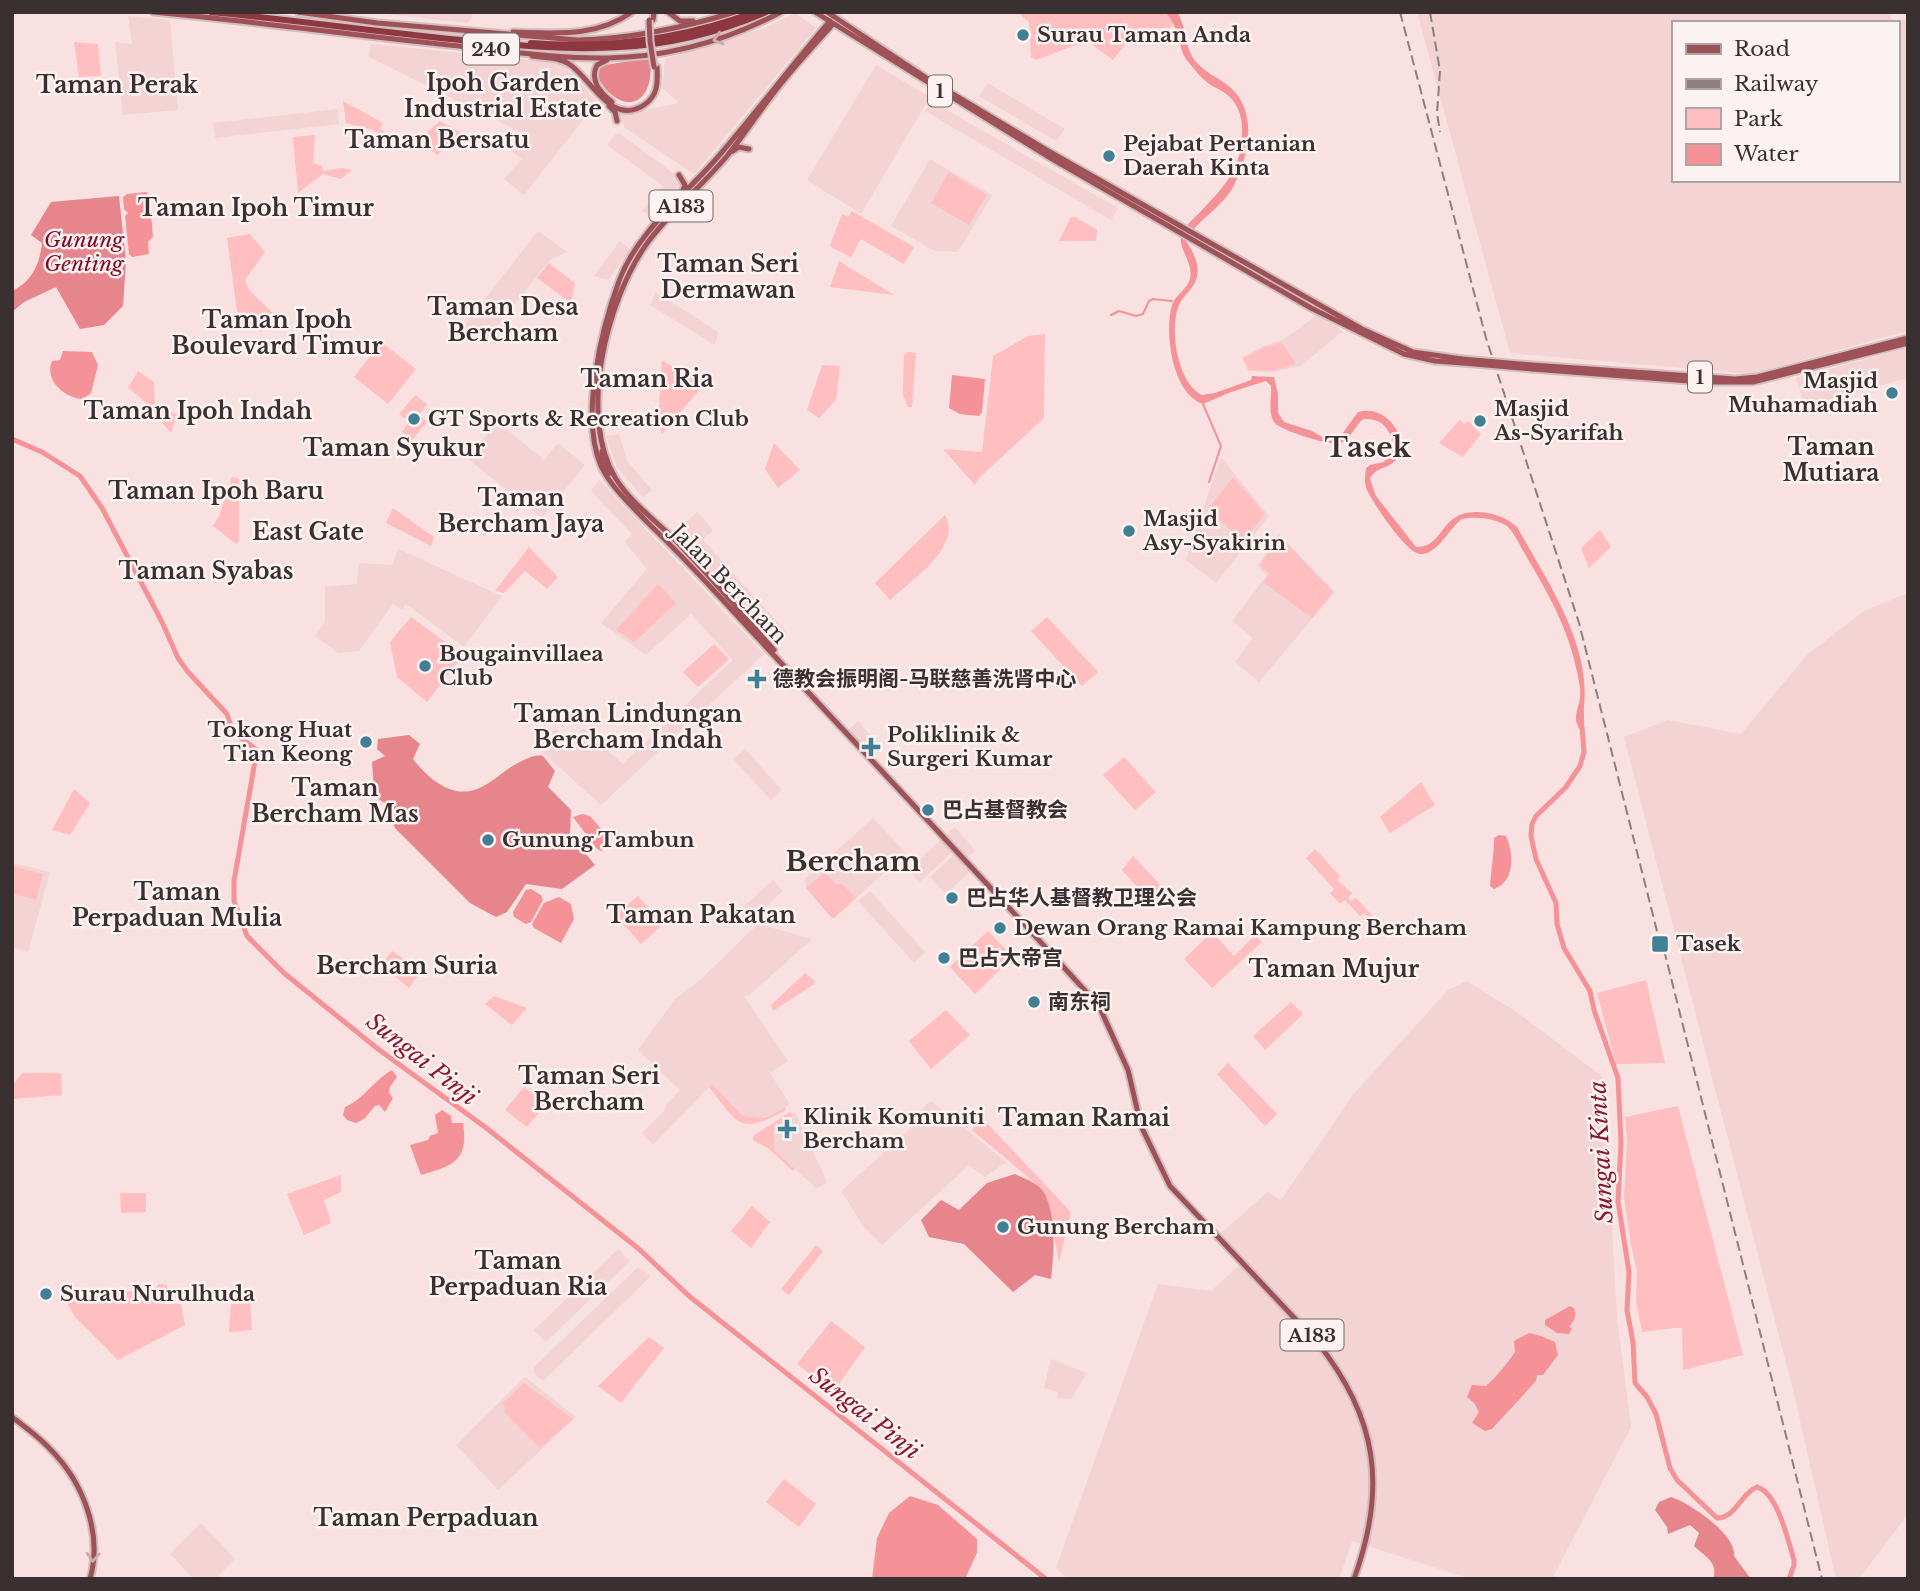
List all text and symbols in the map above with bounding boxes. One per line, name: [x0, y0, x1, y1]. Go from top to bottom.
legend: [1672, 21, 1899, 182]
place label: Surau Taman Anda: [1037, 22, 1251, 48]
marker: Surau Taman Anda: [1015, 27, 1031, 43]
one-way arrow: [713, 31, 725, 46]
road number: 240: [463, 34, 519, 64]
text: Road: [1734, 36, 1790, 62]
district label: Ipoh Garden Industrial Estate: [404, 69, 602, 123]
district label: Taman Perak: [36, 71, 199, 99]
text: Railway: [1734, 71, 1819, 97]
road number: 1: [928, 76, 952, 106]
text: Park: [1734, 106, 1783, 132]
district label: Taman Bersatu: [344, 126, 530, 154]
place label: Pejabat Pertanian Daerah Kinta: [1123, 131, 1316, 181]
text: Water: [1733, 141, 1798, 167]
marker: Pejabat Pertanian Daerah Kinta: [1101, 148, 1117, 164]
road number: A183: [650, 190, 712, 222]
district label: Taman Ipoh Timur: [138, 194, 374, 222]
park label: Gunung Genting: [44, 227, 125, 277]
district label: Taman Seri Dermawan: [657, 250, 799, 304]
district label: Taman Desa Bercham: [427, 293, 579, 347]
district label: Taman Ipoh Boulevard Timur: [171, 306, 383, 360]
road number: 1: [1688, 362, 1712, 392]
district label: Taman Ria: [580, 365, 714, 393]
place label: Masjid Muhamadiah: [1728, 368, 1878, 418]
marker: Masjid Muhamadiah: [1884, 385, 1900, 401]
place label: Masjid As-Syarifah: [1493, 396, 1624, 446]
district label: Taman Ipoh Indah: [84, 397, 313, 425]
place label: GT Sports & Recreation Club: [428, 406, 749, 432]
marker: GT Sports & Recreation Club: [406, 411, 422, 427]
marker: Masjid As-Syarifah: [1472, 413, 1488, 429]
district label: Tasek: [1325, 430, 1412, 465]
district label: Taman Mutiara: [1782, 433, 1880, 487]
district label: Taman Syukur: [303, 434, 485, 462]
district label: Taman Ipoh Baru: [108, 477, 324, 505]
district label: Taman Bercham Jaya: [438, 484, 604, 538]
place label: Masjid Asy-Syakirin: [1142, 506, 1286, 556]
street label: Jalan Bercham: [663, 517, 793, 649]
district label: East Gate: [252, 518, 364, 546]
marker: Masjid Asy-Syakirin: [1121, 523, 1137, 539]
district label: Taman Syabas: [119, 557, 293, 585]
place label: Bougainvillaea Club: [439, 641, 604, 691]
marker: Bougainvillaea Club: [417, 658, 433, 674]
place label: 德教会振明阁-马联慈善洗肾中心: [773, 666, 1077, 692]
marker: 德教会振明阁-马联慈善洗肾中心: [747, 669, 767, 689]
district label: Taman Lindungan Bercham Indah: [514, 700, 742, 754]
place label: Tokong Huat Tian Keong: [207, 717, 353, 767]
place label: Poliklinik & Surgeri Kumar: [887, 722, 1053, 772]
marker: Tokong Huat Tian Keong: [358, 734, 374, 750]
marker: Poliklinik & Surgeri Kumar: [861, 737, 881, 757]
district label: Taman Bercham Mas: [251, 774, 419, 828]
place label: 巴占基督教会: [942, 797, 1068, 823]
marker: 巴占基督教会: [920, 802, 936, 818]
place label: Gunung Tambun: [502, 827, 695, 853]
marker: Gunung Tambun: [480, 832, 496, 848]
district label: Bercham: [785, 844, 921, 879]
district label: Taman Perpaduan Mulia: [72, 878, 282, 932]
place label: 巴占华人基督教卫理公会: [966, 885, 1197, 911]
marker: 巴占华人基督教卫理公会: [944, 890, 960, 906]
district label: Taman Pakatan: [606, 901, 796, 929]
place label: Dewan Orang Ramai Kampung Bercham: [1014, 915, 1467, 941]
marker: Dewan Orang Ramai Kampung Bercham: [992, 920, 1008, 936]
place label: Tasek: [1676, 931, 1742, 957]
marker: Tasek: [1650, 934, 1670, 954]
place label: 巴占大帝宫: [958, 945, 1063, 971]
marker: 巴占大帝宫: [936, 950, 952, 966]
district label: Bercham Suria: [316, 952, 498, 980]
district label: Taman Mujur: [1249, 955, 1420, 983]
place label: 南东祠: [1048, 989, 1111, 1015]
marker: 南东祠: [1026, 994, 1042, 1010]
water label: Sungai Pinji: [361, 1007, 483, 1111]
district label: Taman Seri Bercham: [518, 1062, 660, 1116]
water label: Sungai Kinta: [1583, 1080, 1619, 1224]
place label: Klinik Komuniti Bercham: [803, 1104, 985, 1154]
district label: Taman Ramai: [998, 1104, 1170, 1132]
marker: Klinik Komuniti Bercham: [777, 1119, 797, 1139]
place label: Gunung Bercham: [1017, 1214, 1215, 1240]
marker: Gunung Bercham: [995, 1219, 1011, 1235]
district label: Taman Perpaduan Ria: [429, 1247, 607, 1301]
place label: Surau Nurulhuda: [60, 1281, 255, 1307]
marker: Surau Nurulhuda: [38, 1286, 54, 1302]
road number: A183: [1280, 1320, 1344, 1350]
water label: Sungai Pinji: [804, 1361, 926, 1465]
district label: Taman Perpaduan: [313, 1504, 539, 1532]
one-way arrow: [86, 1552, 101, 1563]

